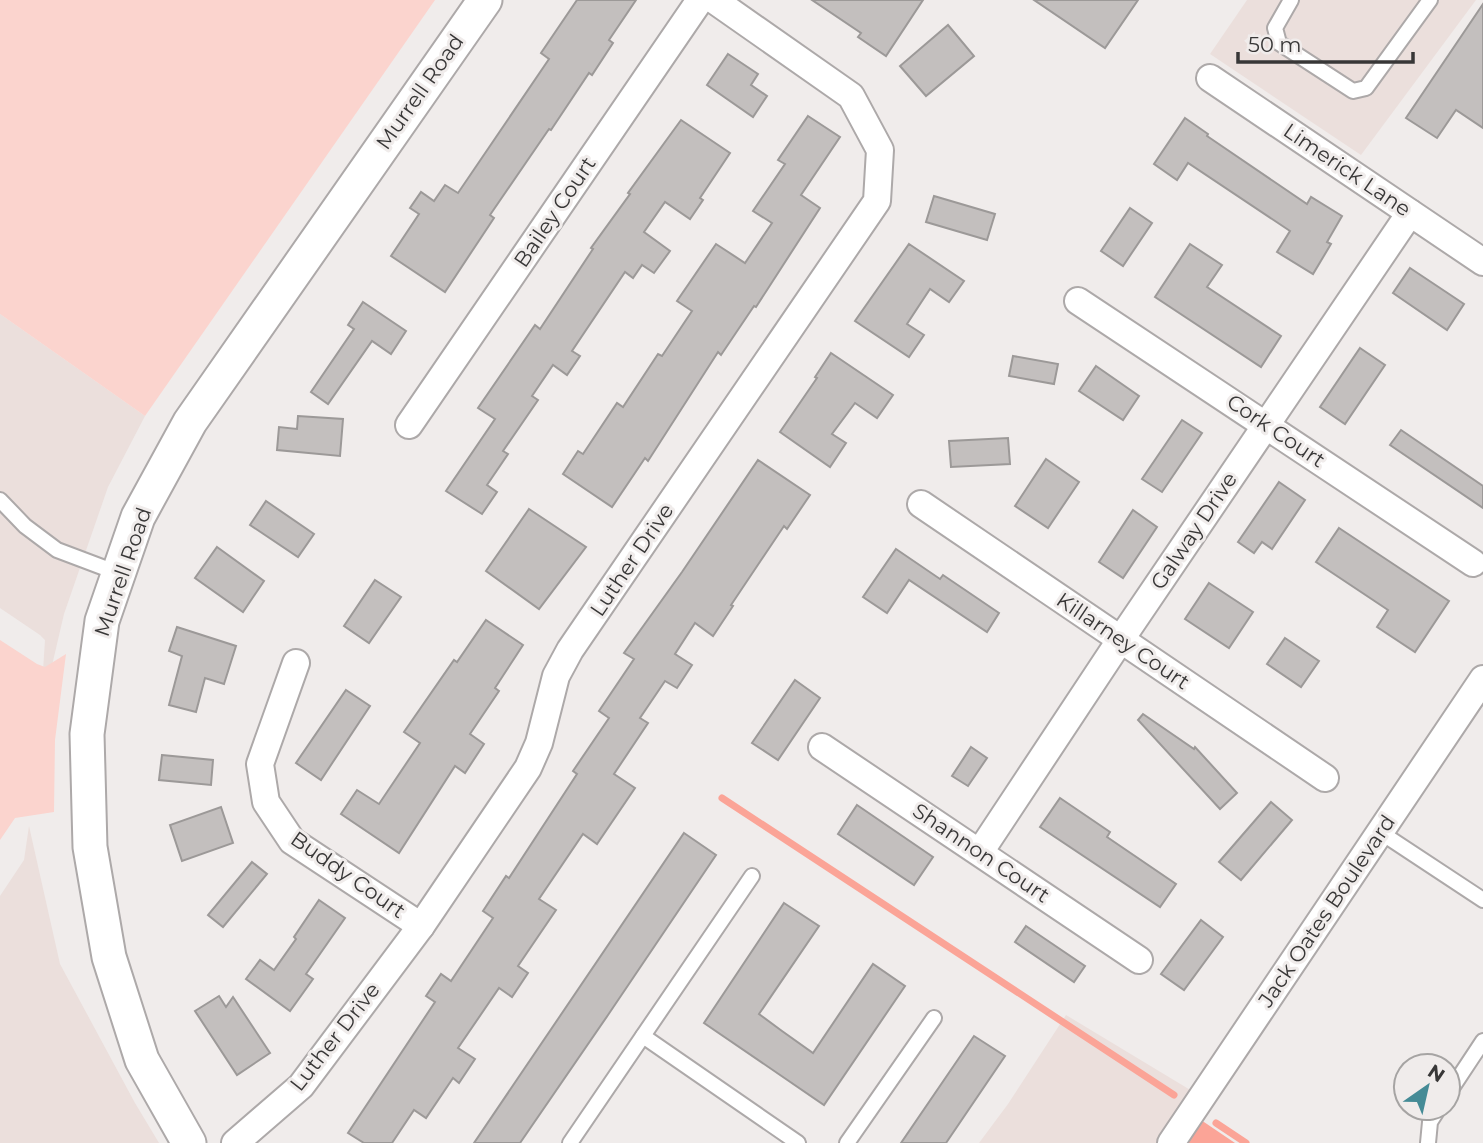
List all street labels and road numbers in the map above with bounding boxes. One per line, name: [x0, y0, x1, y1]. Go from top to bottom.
street label: Murrell Road: [371, 29, 469, 154]
street label: Limerick Lane: [1279, 118, 1416, 221]
street label: Bailey Court: [508, 152, 601, 272]
street label: Cork Court: [1223, 389, 1330, 473]
street label: Galway Drive: [1145, 467, 1242, 594]
street label: Luther Drive: [585, 499, 678, 621]
street label: Murrell Road: [89, 504, 156, 640]
street label: Killarney Court: [1052, 587, 1195, 694]
street label: Shannon Court: [908, 798, 1054, 908]
street label: Jack Oates Boulevard: [1252, 810, 1400, 1012]
street label: Buddy Court: [286, 826, 410, 923]
street label: Luther Drive: [285, 978, 385, 1096]

